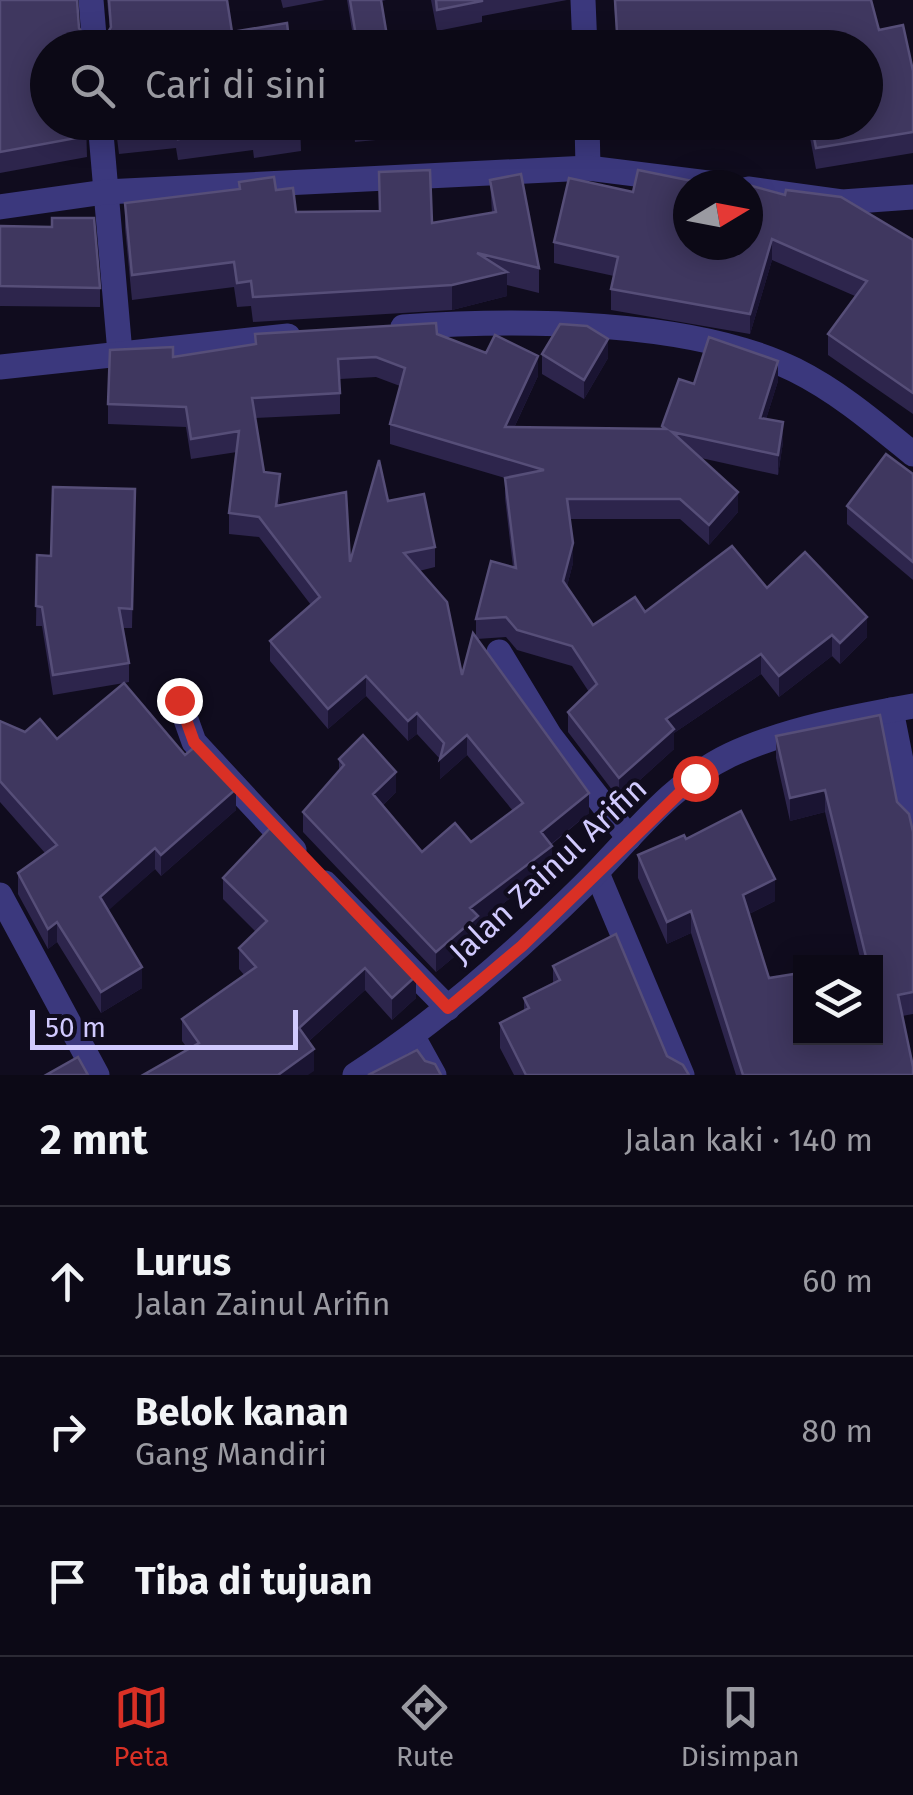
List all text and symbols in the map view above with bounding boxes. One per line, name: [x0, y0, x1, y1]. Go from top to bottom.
search box: [30, 30, 883, 140]
icon: search: [65, 58, 120, 113]
text: Cari di sini: [145, 62, 327, 108]
north arrow: [673, 170, 763, 260]
route end: [157, 678, 203, 724]
route start: [673, 756, 719, 802]
street label: Jalan Zainul Arifin: [442, 769, 654, 971]
map controls: [793, 955, 883, 1045]
button: layers: [793, 955, 883, 1045]
scale bar: [30, 1005, 298, 1050]
text: 50 m: [45, 1011, 106, 1044]
text: 2 mnt: [40, 1115, 148, 1165]
text: Jalan kaki · 140 m: [624, 1121, 873, 1159]
text: Lurus: [135, 1239, 231, 1285]
icon: ahead: [40, 1254, 95, 1309]
text: 60 m: [802, 1262, 873, 1300]
text: Jalan Zainul Arifin: [135, 1285, 390, 1323]
text: Belok kanan: [135, 1389, 349, 1435]
icon: right: [40, 1404, 95, 1459]
text: 80 m: [802, 1412, 873, 1450]
text: Gang Mandiri: [135, 1435, 327, 1473]
icon: arrive: [40, 1554, 95, 1609]
text: Tiba di tujuan: [135, 1558, 372, 1604]
tab: Peta: [113, 1680, 169, 1773]
tab: Rute: [396, 1680, 454, 1773]
tab: Disimpan: [681, 1680, 800, 1773]

